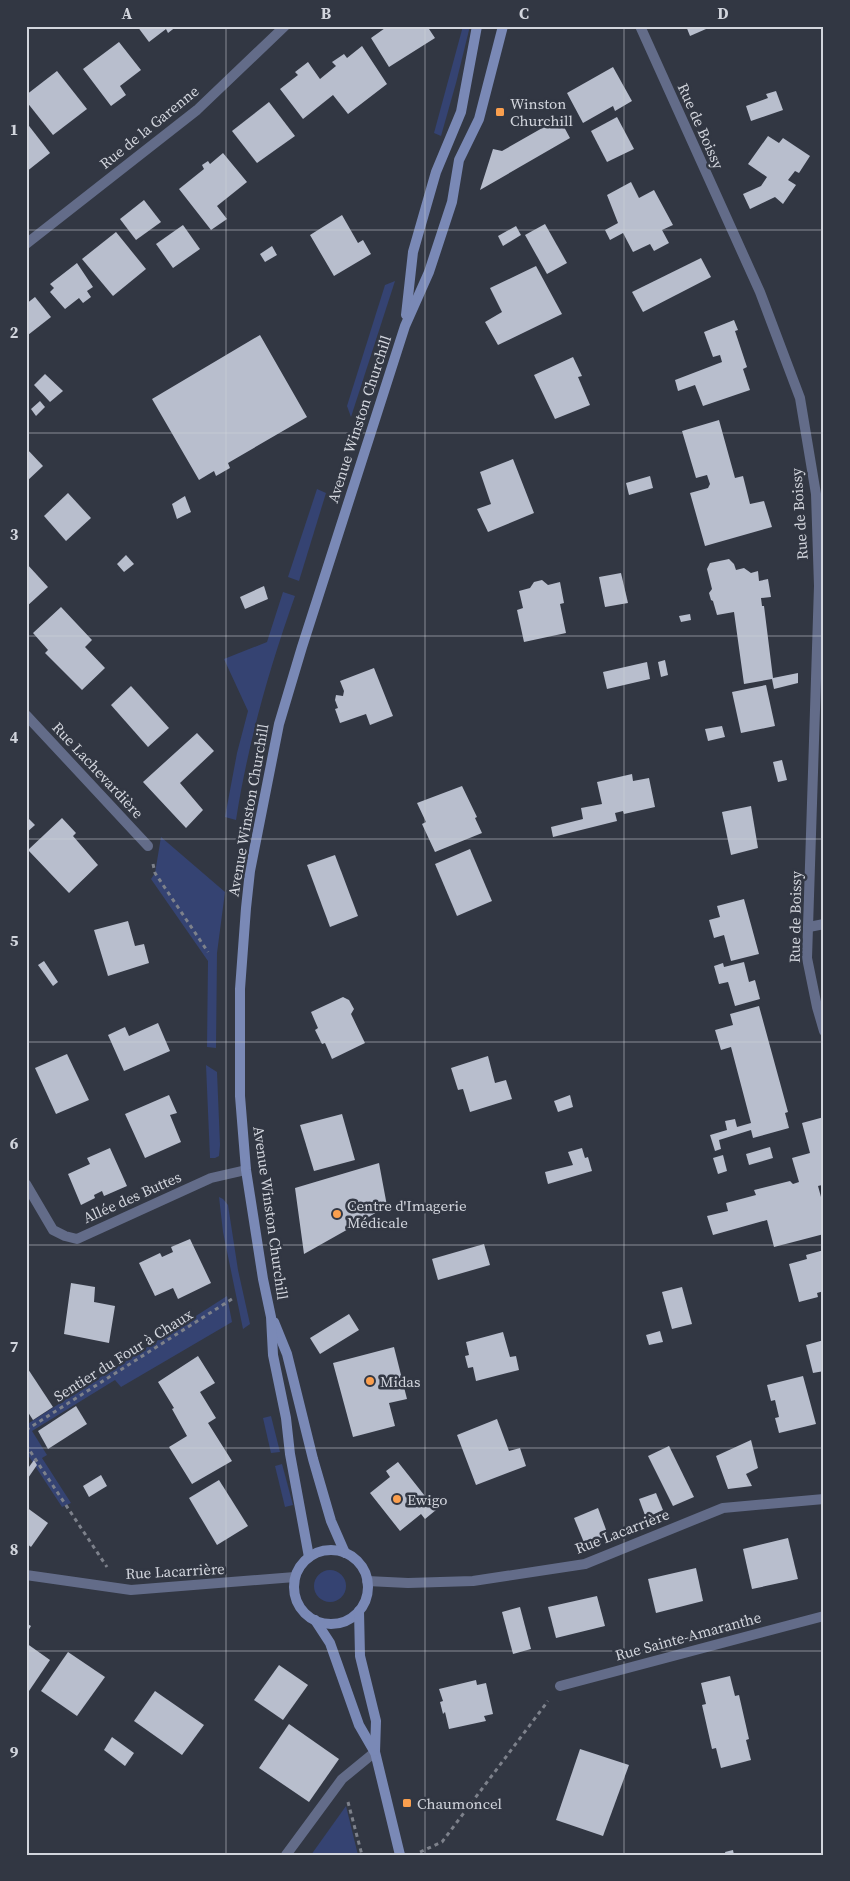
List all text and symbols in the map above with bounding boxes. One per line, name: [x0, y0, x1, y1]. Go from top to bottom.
text: A: [122, 2, 133, 24]
text: B: [321, 2, 332, 24]
text: C: [519, 2, 529, 24]
text: D: [717, 2, 729, 24]
street label: Rue de la Garenne: [95, 80, 203, 174]
street label: Rue de Boissy: [673, 80, 729, 173]
place label: Winston Churchill: [510, 93, 573, 131]
marker: Winston Churchill: [494, 106, 506, 118]
text: 1: [10, 118, 18, 140]
text: 2: [10, 321, 19, 343]
street label: Avenue Winston Churchill: [322, 332, 396, 506]
street label: Rue de Boissy: [785, 467, 813, 561]
text: 3: [10, 523, 19, 545]
street label: Rue Lachevardière: [48, 717, 149, 823]
street label: Avenue Winston Churchill: [222, 721, 274, 898]
text: 4: [10, 726, 19, 748]
street label: Rue de Boissy: [784, 871, 806, 963]
text: 5: [10, 929, 19, 951]
street label: Avenue Winston Churchill: [248, 1125, 294, 1302]
text: 6: [10, 1132, 19, 1154]
street label: Allée des Buttes: [79, 1166, 185, 1228]
place label: Centre d'Imagerie Médicale: [347, 1195, 467, 1233]
marker: Centre d'Imagerie Médicale: [331, 1208, 343, 1220]
street label: Sentier du Four à Chaux: [49, 1304, 197, 1406]
text: 7: [10, 1335, 19, 1357]
place label: Midas: [380, 1371, 421, 1392]
marker: Midas: [364, 1375, 376, 1387]
place label: Ewigo: [407, 1489, 448, 1510]
marker: Ewigo: [391, 1493, 403, 1505]
street label: Rue Lacarrière: [572, 1503, 673, 1559]
text: 8: [10, 1538, 18, 1560]
street label: Rue Lacarrière: [125, 1558, 226, 1584]
street label: Rue Sainte-Amaranthe: [613, 1606, 764, 1666]
text: 9: [10, 1741, 19, 1763]
place label: Chaumoncel: [417, 1793, 503, 1814]
marker: Chaumoncel: [401, 1797, 413, 1809]

